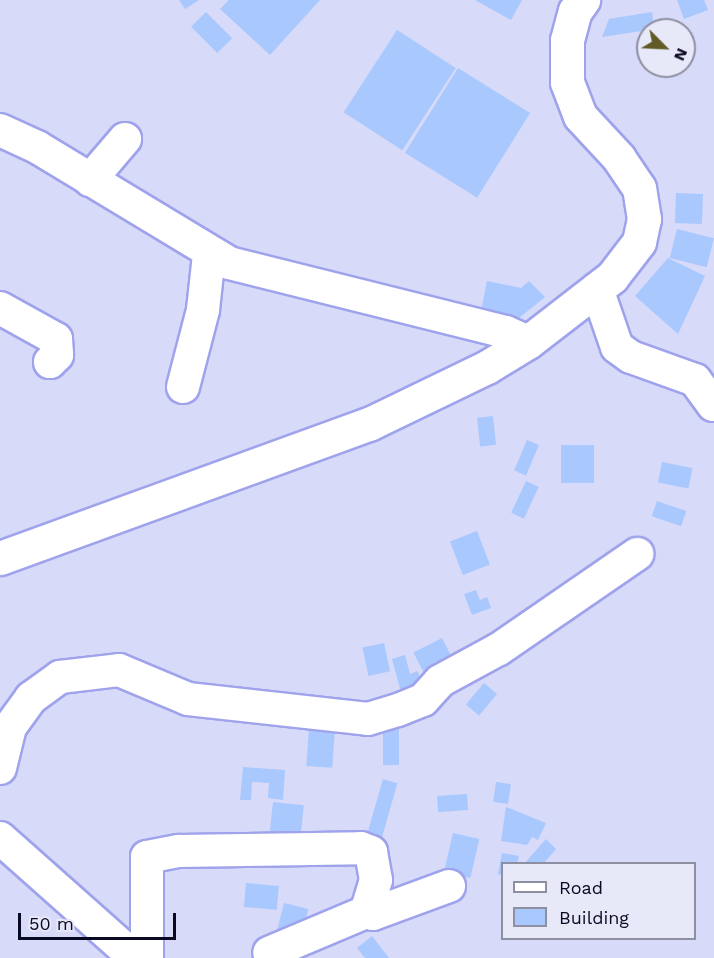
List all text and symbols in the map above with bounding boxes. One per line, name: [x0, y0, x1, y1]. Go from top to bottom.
north arrow: [636, 18, 696, 78]
text: N: [670, 45, 692, 64]
legend: [501, 862, 696, 940]
text: Road: [559, 877, 603, 898]
scale bar: [21, 901, 178, 939]
text: Building: [559, 907, 629, 928]
text: 50 m: [29, 913, 74, 934]

